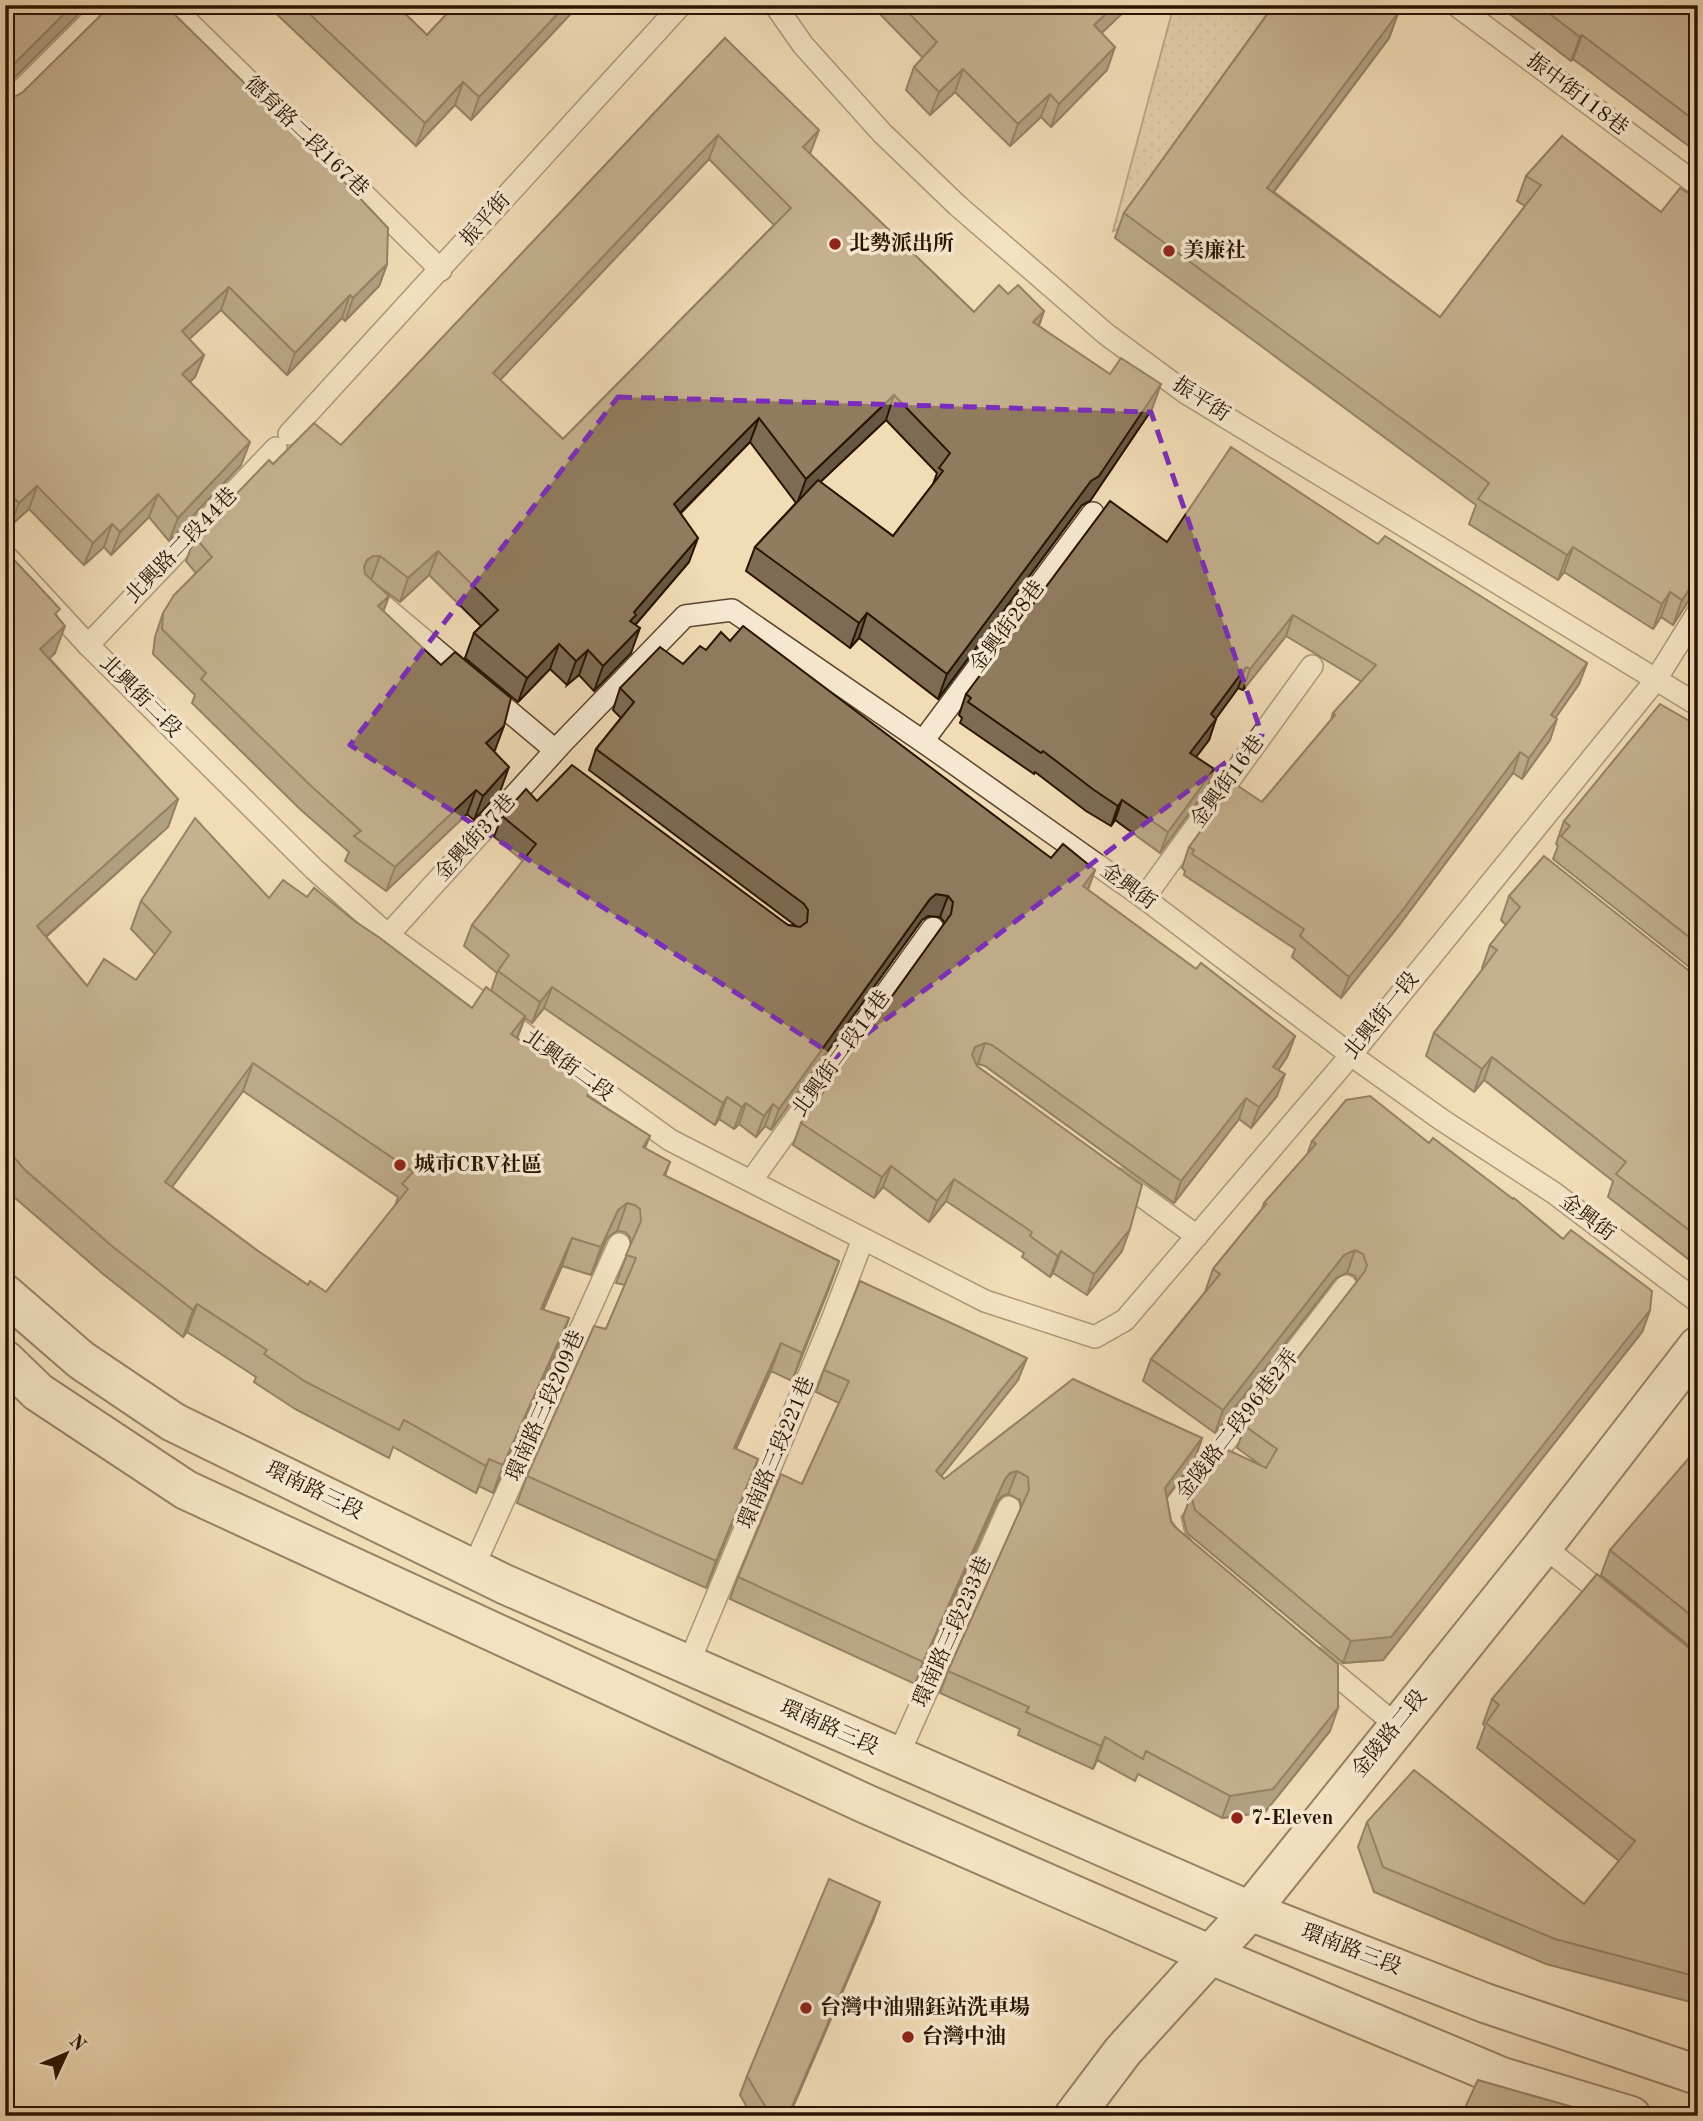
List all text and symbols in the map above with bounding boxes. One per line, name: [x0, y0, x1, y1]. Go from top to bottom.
street label: 振中街118巷: [1523, 49, 1633, 140]
street label: 德育路二段167巷: [240, 72, 373, 201]
street label: 振平街: [456, 188, 515, 250]
place label: 北勢派出所: [849, 232, 954, 255]
marker: 北勢派出所: [827, 236, 843, 252]
place label: 美廉社: [1183, 238, 1246, 262]
marker: 美廉社: [1161, 243, 1177, 259]
street label: 振平街: [1169, 372, 1234, 426]
street label: 北興路二段44巷: [121, 483, 242, 607]
street label: 金興街28巷: [965, 576, 1049, 677]
street label: 北興街二段: [95, 651, 186, 742]
street label: 金興街16巷: [1186, 731, 1268, 832]
street label: 金興街37巷: [430, 789, 520, 885]
street label: 金興街: [1096, 858, 1161, 914]
street label: 北興街一段: [1339, 967, 1423, 1063]
street label: 北興街二段14巷: [788, 986, 895, 1121]
street label: 北興街二段: [519, 1025, 618, 1105]
place label: 城市CRV社區: [414, 1152, 542, 1176]
marker: 城市CRV社區: [392, 1157, 408, 1173]
street label: 金興街: [1556, 1189, 1620, 1245]
street label: 環南路三段209巷: [502, 1327, 589, 1485]
street label: 金陵路二段96巷2弄: [1172, 1345, 1303, 1504]
street label: 環南路三段221巷: [734, 1373, 818, 1532]
street label: 環南路三段: [262, 1457, 367, 1523]
street label: 環南路三段233巷: [909, 1553, 996, 1711]
street label: 金陵路二段: [1347, 1685, 1431, 1781]
street label: 環南路三段: [777, 1695, 882, 1759]
place label: 7-Eleven: [1251, 1808, 1333, 1829]
marker: 7-Eleven: [1229, 1810, 1245, 1826]
street label: 環南路三段: [1298, 1920, 1404, 1979]
place label: 台灣中油鼎鈺站洗車場: [820, 1995, 1030, 2019]
marker: 台灣中油鼎鈺站洗車場: [798, 2000, 814, 2016]
north arrow: [32, 2020, 102, 2090]
place label: 台灣中油: [922, 2024, 1006, 2048]
marker: 台灣中油: [900, 2029, 916, 2045]
text: N: [65, 2032, 89, 2056]

